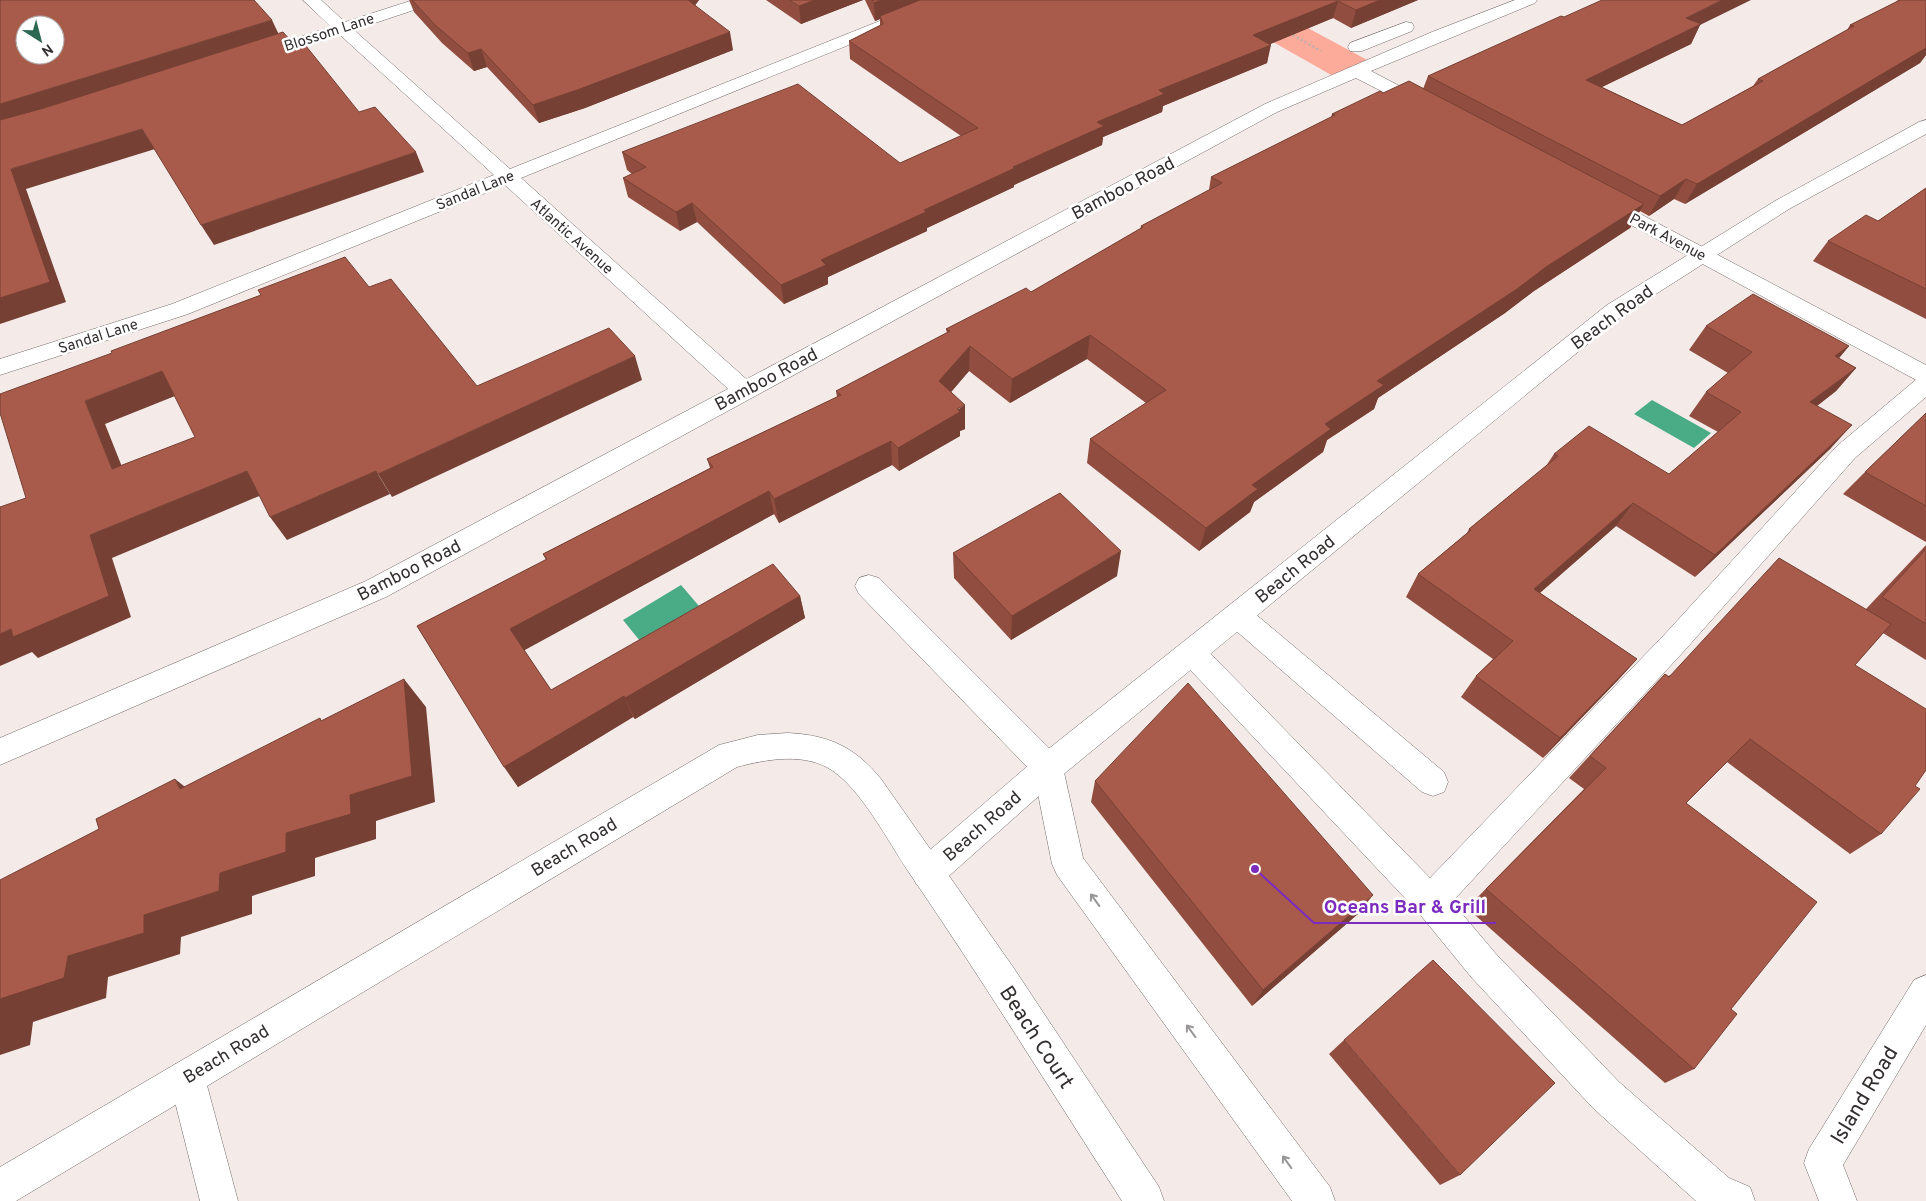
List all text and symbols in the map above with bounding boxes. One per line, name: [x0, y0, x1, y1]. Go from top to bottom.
street label: Blossom Lane: [282, 10, 377, 57]
north arrow: [15, 15, 65, 65]
text: N: [38, 39, 56, 59]
street label: Bamboo Road: [1068, 153, 1179, 226]
street label: Sandal Lane: [434, 167, 517, 216]
street label: Atlantic Avenue: [525, 195, 617, 279]
street label: Park Avenue: [1626, 210, 1709, 266]
street label: Beach Road: [1567, 281, 1659, 356]
street label: Sandal Lane: [56, 316, 141, 359]
street label: Bamboo Road: [711, 344, 822, 417]
street label: Beach Road: [1251, 531, 1341, 609]
street label: Bamboo Road: [354, 535, 466, 607]
street label: Beach Road: [939, 787, 1027, 867]
street label: Beach Road: [528, 814, 622, 883]
callout: Oceans Bar & Grill: [1314, 889, 1496, 923]
one-way arrow: [1089, 894, 1100, 907]
text: Oceans Bar & Grill: [1324, 896, 1486, 920]
street label: Beach Court: [992, 981, 1079, 1094]
street label: Beach Road: [180, 1021, 274, 1090]
one-way arrow: [1186, 1024, 1196, 1038]
street label: Island Road: [1825, 1042, 1905, 1150]
one-way arrow: [1282, 1155, 1292, 1169]

